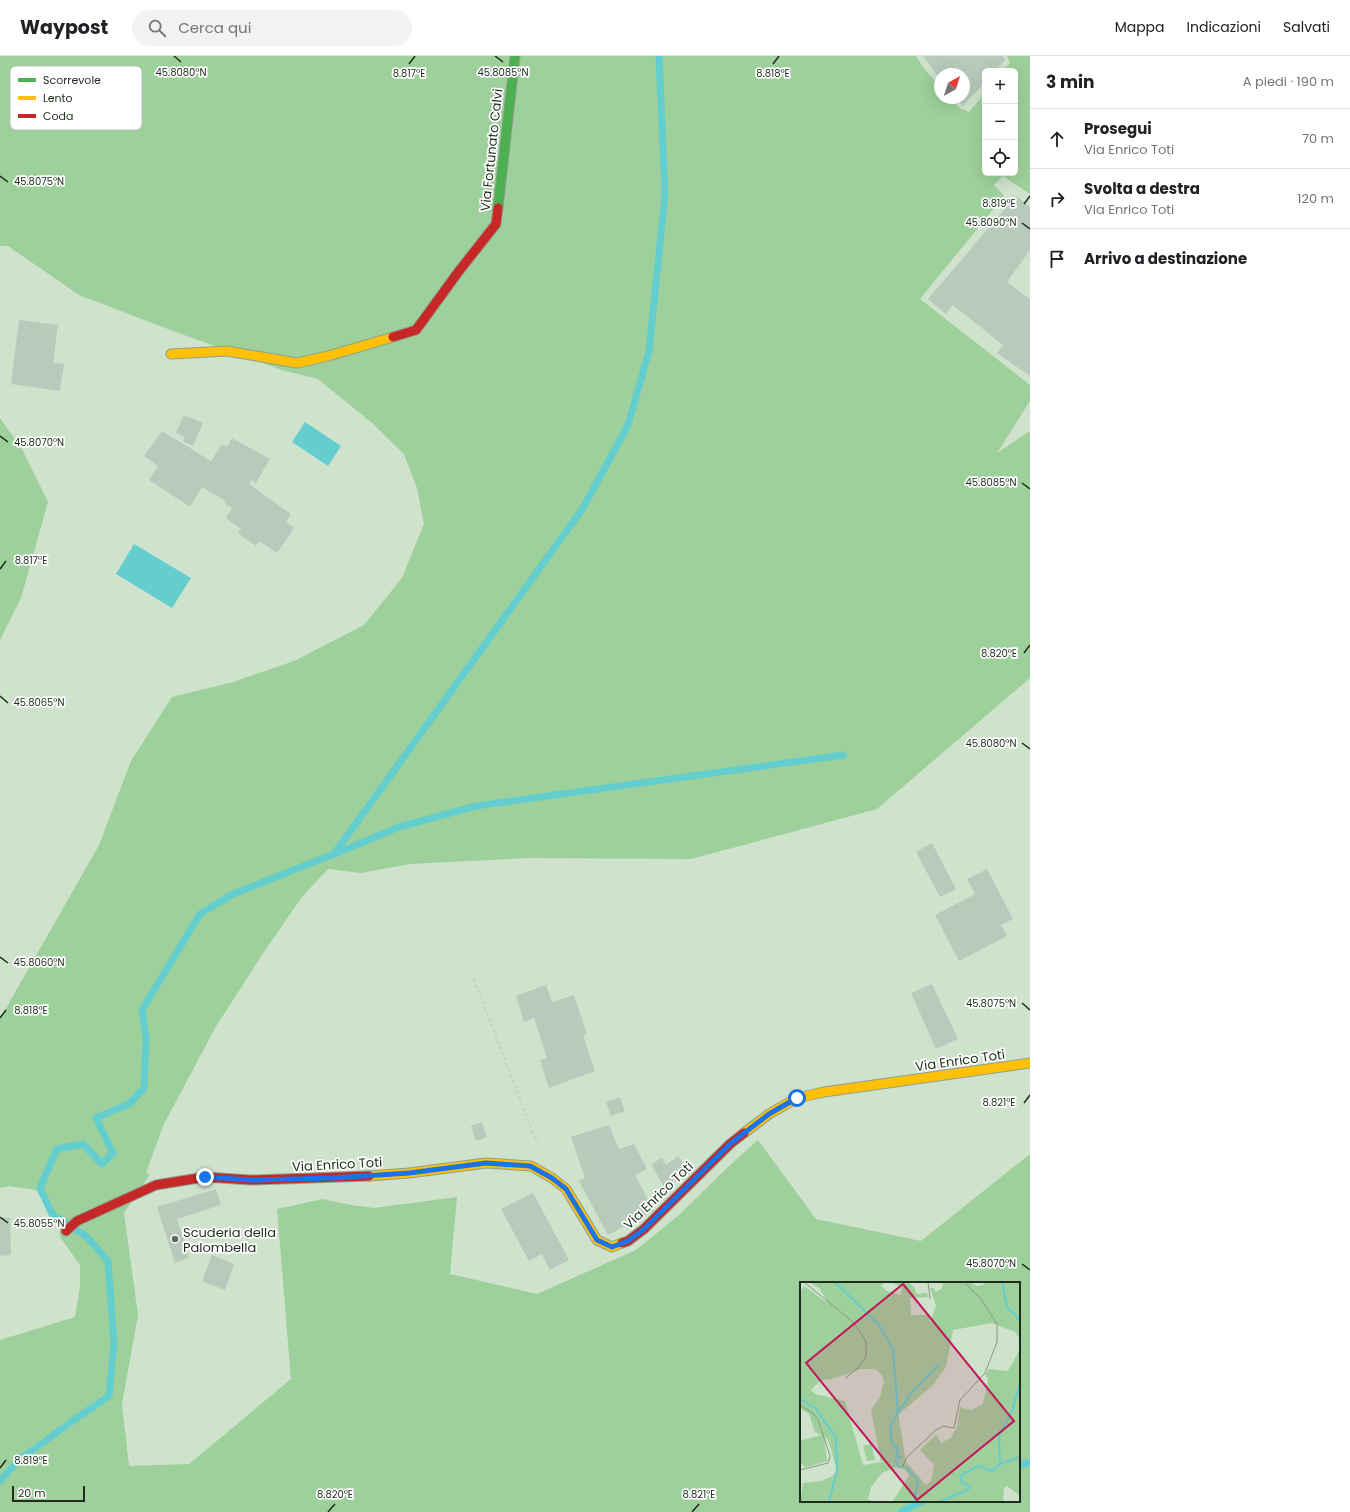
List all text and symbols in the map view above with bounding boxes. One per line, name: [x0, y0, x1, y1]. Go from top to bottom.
search box: [132, 10, 412, 46]
text: Waypost: [20, 14, 108, 41]
icon: search: [146, 17, 168, 39]
text: Cerca qui: [178, 17, 251, 38]
text: Mappa: [1115, 17, 1165, 37]
text: Indicazioni: [1187, 17, 1261, 37]
text: Salvati: [1283, 17, 1330, 37]
text: 45.8080°N: [156, 65, 206, 80]
text: 45.8085°N: [478, 65, 528, 80]
legend: [10, 66, 142, 130]
text: 8.817°E: [393, 66, 425, 81]
text: 8.818°E: [756, 66, 790, 81]
north arrow: [934, 68, 970, 104]
map controls: [982, 68, 1018, 176]
button: +: [982, 68, 1018, 104]
text: 3 min: [1046, 70, 1094, 94]
text: Scorrevole: [43, 72, 101, 88]
text: A piedi · 190 m: [1243, 72, 1334, 91]
street label: Via Fortunato Calvi: [476, 88, 507, 212]
text: Lento: [43, 90, 73, 106]
button: −: [982, 104, 1018, 140]
text: Coda: [43, 108, 73, 124]
text: Prosegui: [1084, 118, 1152, 139]
icon: ahead: [1046, 128, 1068, 150]
text: 70 m: [1302, 129, 1334, 148]
button: locate: [982, 140, 1018, 176]
text: Via Enrico Toti: [1084, 140, 1174, 159]
text: 45.8075°N: [14, 174, 64, 189]
text: Svolta a destra: [1084, 178, 1200, 199]
icon: right: [1046, 188, 1068, 210]
text: 120 m: [1297, 189, 1334, 208]
text: 8.819°E: [982, 196, 1016, 211]
text: Via Enrico Toti: [1084, 200, 1174, 219]
text: 45.8090°N: [966, 215, 1016, 230]
icon: arrive: [1046, 248, 1068, 270]
text: Arrivo a destinazione: [1084, 248, 1247, 269]
text: 45.8070°N: [14, 435, 64, 450]
text: 45.8085°N: [966, 475, 1016, 490]
text: 8.817°E: [15, 553, 47, 568]
text: 8.820°E: [981, 646, 1017, 661]
text: 45.8065°N: [13, 695, 65, 710]
text: 45.8080°N: [966, 736, 1016, 751]
text: 45.8060°N: [13, 955, 65, 970]
text: 45.8075°N: [966, 996, 1016, 1011]
text: 8.818°E: [14, 1003, 48, 1018]
street label: Via Enrico Toti: [914, 1045, 1006, 1076]
route start: [788, 1089, 806, 1107]
text: 8.821°E: [983, 1095, 1015, 1110]
street label: Via Enrico Toti: [291, 1153, 383, 1176]
street label: Via Enrico Toti: [619, 1157, 697, 1234]
route end: [196, 1168, 214, 1186]
text: 45.8055°N: [14, 1216, 64, 1231]
place label: Scuderia della Palombella: [183, 1223, 276, 1257]
marker: Scuderia della Palombella: [170, 1234, 180, 1244]
text: 45.8070°N: [966, 1256, 1016, 1271]
inset map: [800, 1282, 1020, 1502]
text: 8.819°E: [14, 1453, 48, 1468]
scale bar: [12, 1484, 85, 1503]
text: 20 m: [18, 1485, 46, 1501]
text: 8.820°E: [317, 1487, 353, 1502]
text: 8.821°E: [683, 1487, 715, 1502]

